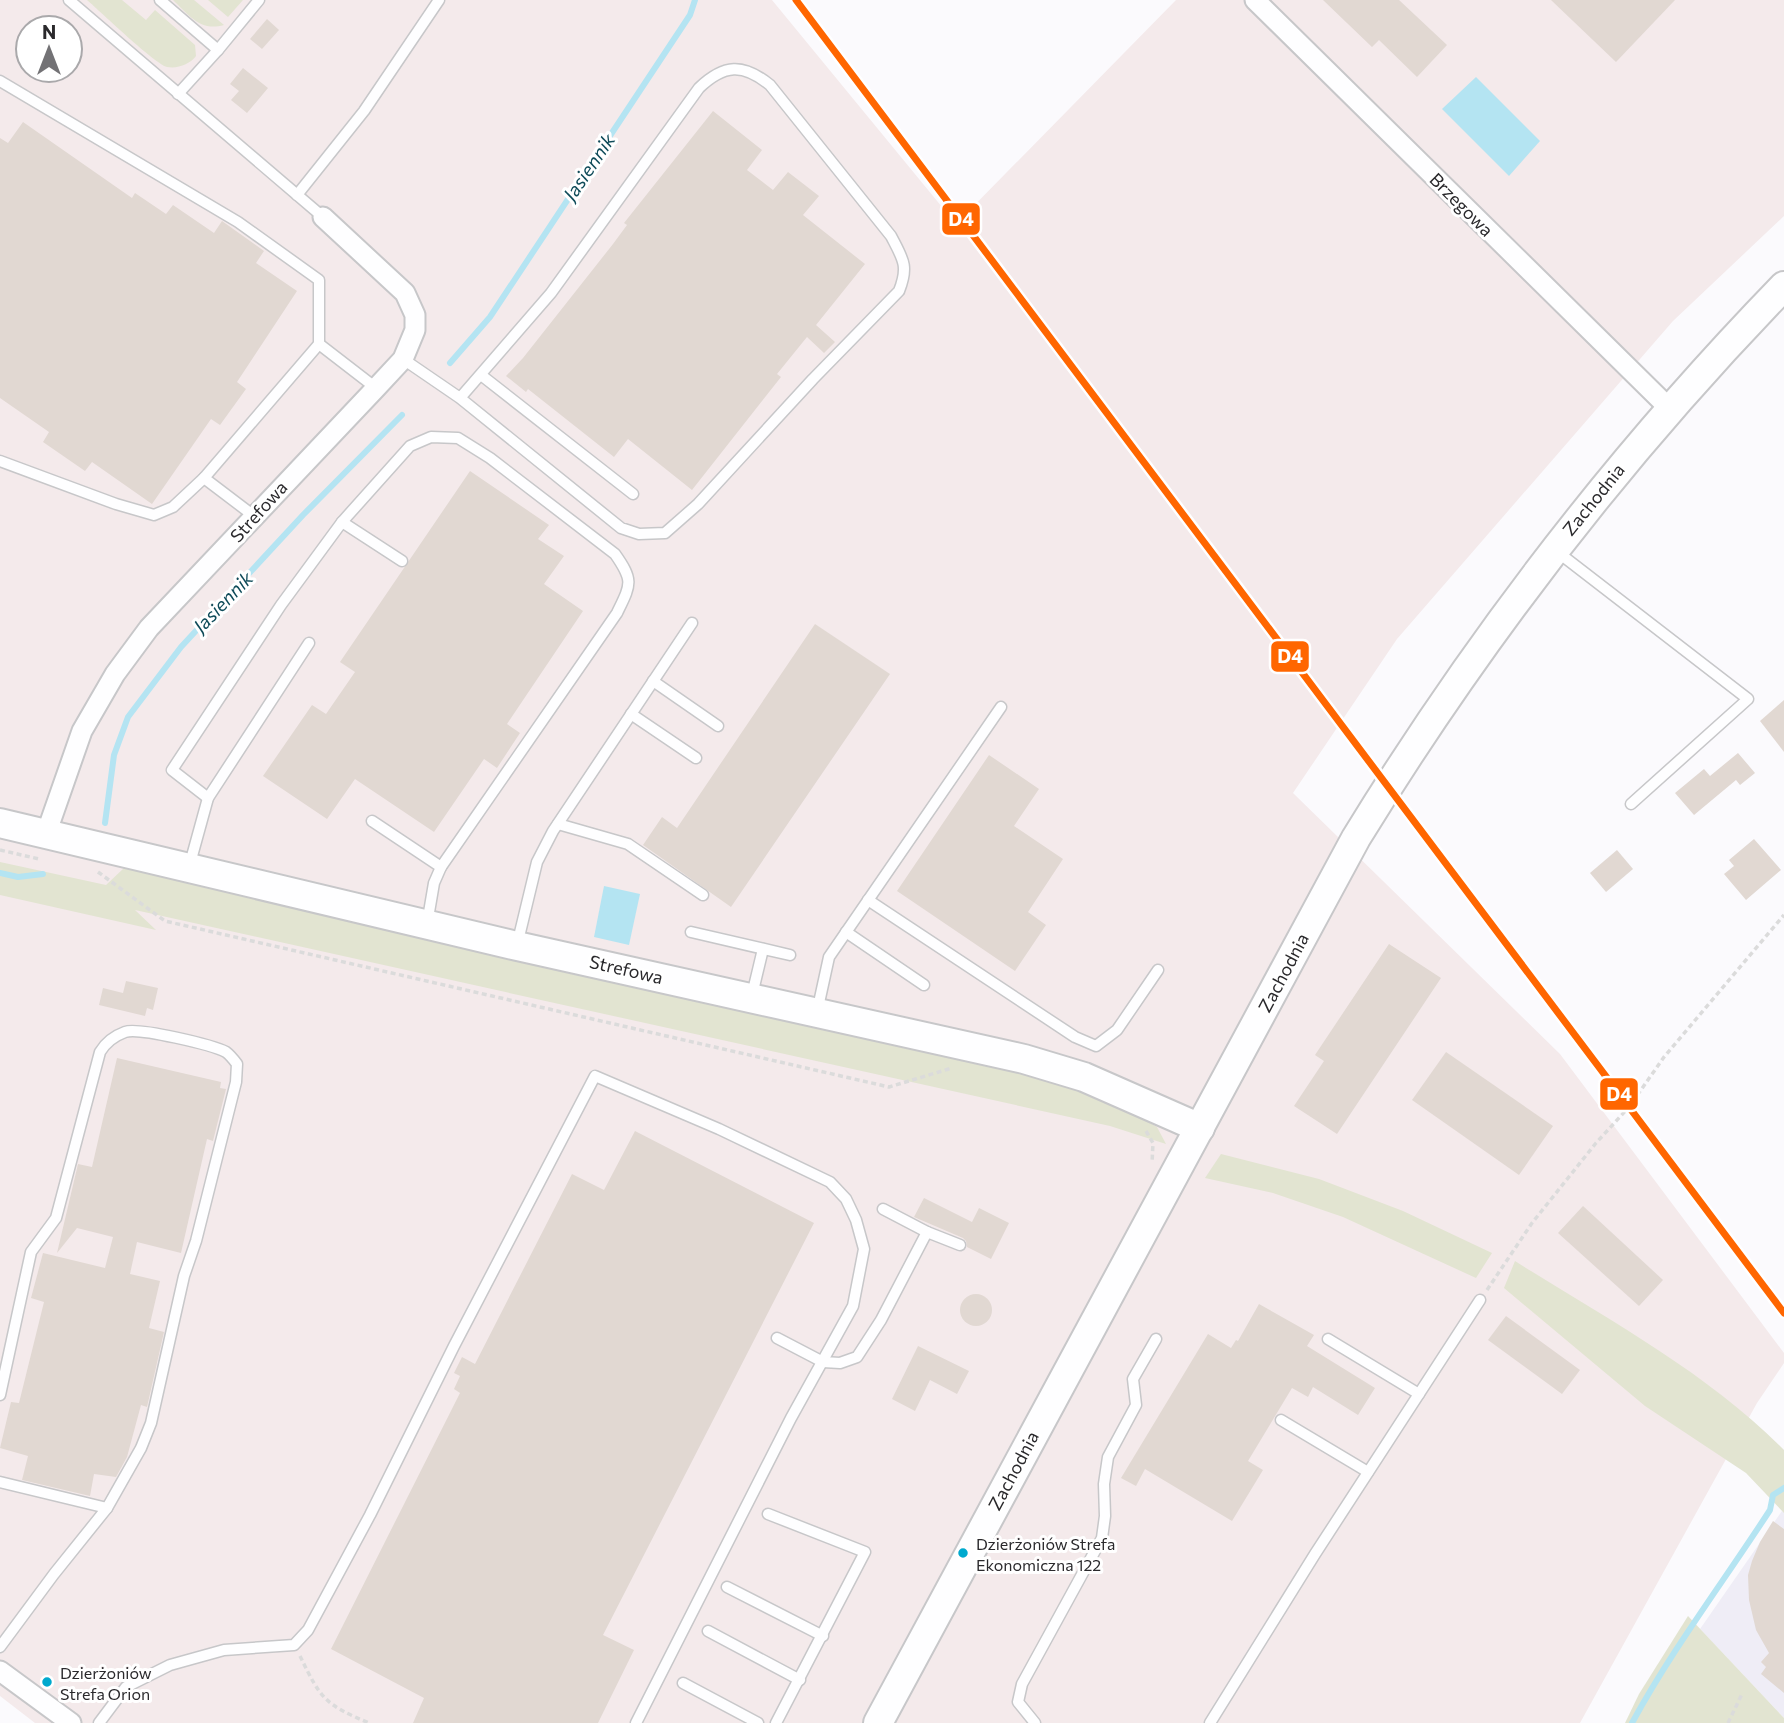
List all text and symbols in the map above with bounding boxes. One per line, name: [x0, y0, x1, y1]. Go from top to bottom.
north arrow: [14, 14, 84, 84]
text: N: [42, 20, 56, 43]
water label: Jasiennik: [557, 128, 620, 206]
street label: Brzegowa: [1425, 168, 1498, 241]
line badge: D4: [941, 202, 981, 236]
text: D4: [948, 207, 974, 230]
street label: Zachodnia: [1558, 459, 1629, 540]
street label: Strefowa: [225, 476, 291, 546]
water label: Jasiennik: [187, 566, 258, 638]
line badge: D4: [1270, 640, 1310, 673]
text: D4: [1277, 644, 1303, 667]
street label: Zachodnia: [1253, 929, 1313, 1016]
street label: Strefowa: [587, 950, 665, 988]
line badge: D4: [1599, 1077, 1639, 1111]
text: D4: [1606, 1082, 1632, 1105]
street label: Zachodnia: [983, 1427, 1043, 1514]
place label: Dzierżoniów Strefa Ekonomiczna 122: [976, 1534, 1115, 1574]
marker: Dzierżoniów Strefa Ekonomiczna 122: [956, 1546, 970, 1560]
place label: Dzierżoniów Strefa Orion: [60, 1663, 152, 1703]
marker: Dzierżoniów Strefa Orion: [40, 1675, 54, 1689]

